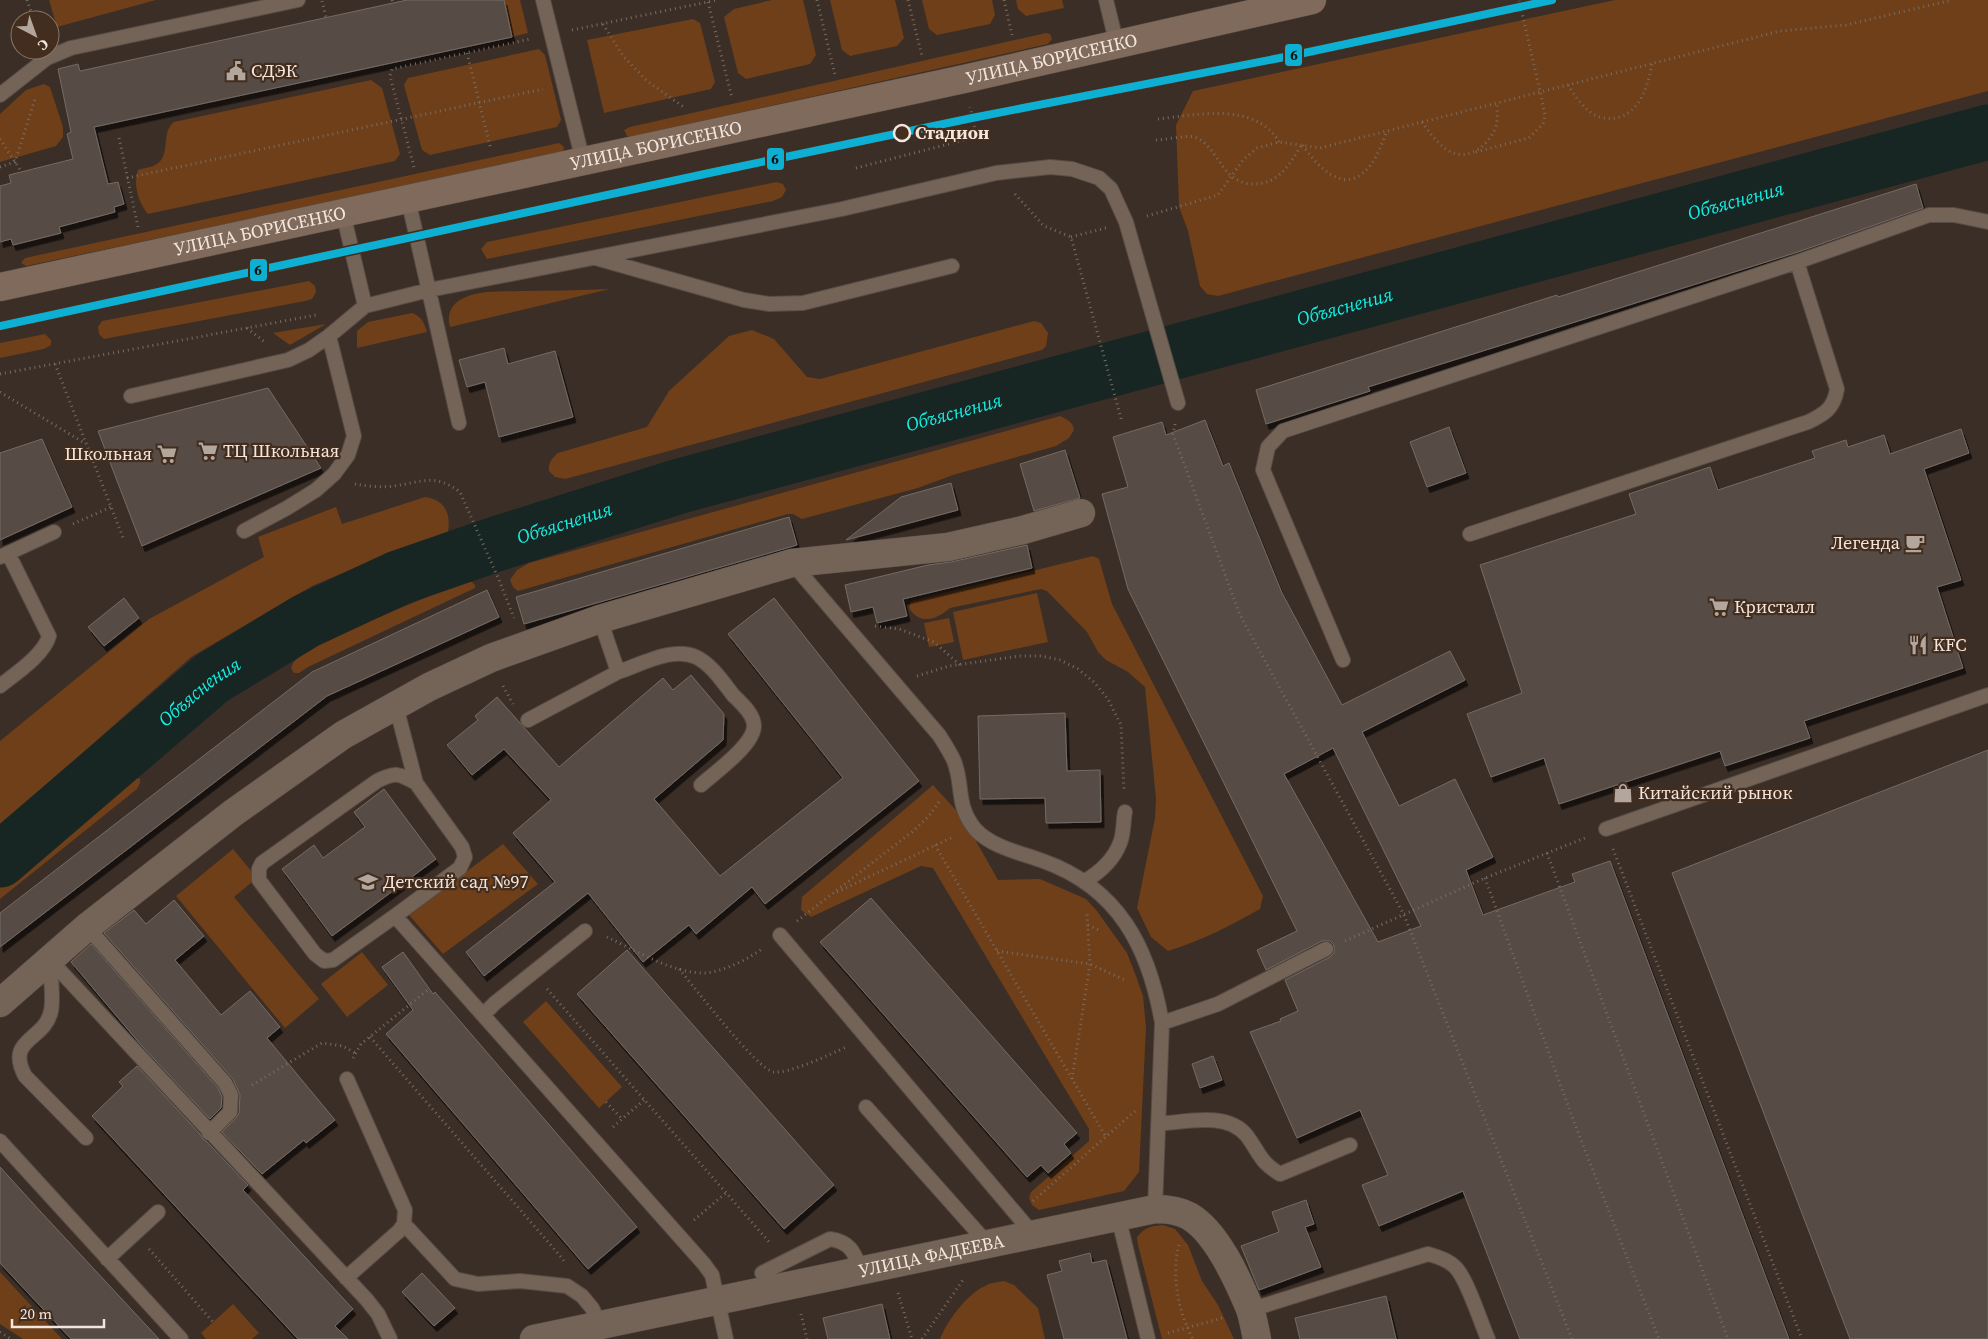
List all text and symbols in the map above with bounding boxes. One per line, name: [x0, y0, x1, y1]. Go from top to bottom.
north arrow: [10, 10, 60, 60]
street label: УЛИЦА БОРИСЕНКО: [963, 27, 1140, 90]
text: С: [33, 34, 53, 55]
line badge: 6: [1284, 43, 1303, 67]
text: 6: [1290, 45, 1298, 65]
place label: СДЭК: [251, 58, 297, 83]
public building icon: СДЭК: [225, 60, 247, 82]
street label: УЛИЦА БОРИСЕНКО: [567, 114, 744, 176]
place label: Стадион: [915, 120, 990, 145]
marker: Стадион: [893, 124, 911, 142]
line badge: 6: [766, 147, 785, 171]
text: 6: [771, 149, 779, 169]
water label: Объяснения: [1685, 175, 1787, 226]
street label: УЛИЦА БОРИСЕНКО: [172, 200, 348, 261]
line badge: 6: [249, 258, 268, 282]
text: 6: [254, 260, 262, 280]
water label: Объяснения: [1294, 281, 1396, 332]
water label: Объяснения: [903, 386, 1005, 437]
place label: ТЦ Школьная: [223, 438, 339, 463]
supermarket icon: ТЦ Школьная: [197, 440, 219, 462]
place label: Школьная: [65, 441, 152, 466]
supermarket icon: Школьная: [156, 443, 178, 465]
water label: Объяснения: [513, 495, 615, 550]
place label: Легенда: [1831, 530, 1901, 555]
cafe icon: Легенда: [1904, 532, 1926, 554]
place label: Кристалл: [1734, 594, 1815, 619]
supermarket icon: Кристалл: [1708, 596, 1730, 618]
place label: KFC: [1933, 632, 1967, 657]
restaurant icon: KFC: [1907, 634, 1929, 656]
water label: Объяснения: [152, 651, 245, 732]
place label: Китайский рынок: [1638, 780, 1792, 805]
shop icon: Китайский рынок: [1612, 782, 1634, 804]
place label: Детский сад №97: [383, 869, 529, 894]
school or university icon: Детский сад №97: [357, 871, 379, 893]
street label: УЛИЦА ФАДЕЕВА: [856, 1228, 1006, 1283]
scale bar: [12, 1296, 105, 1328]
text: 20 m: [20, 1303, 52, 1324]

